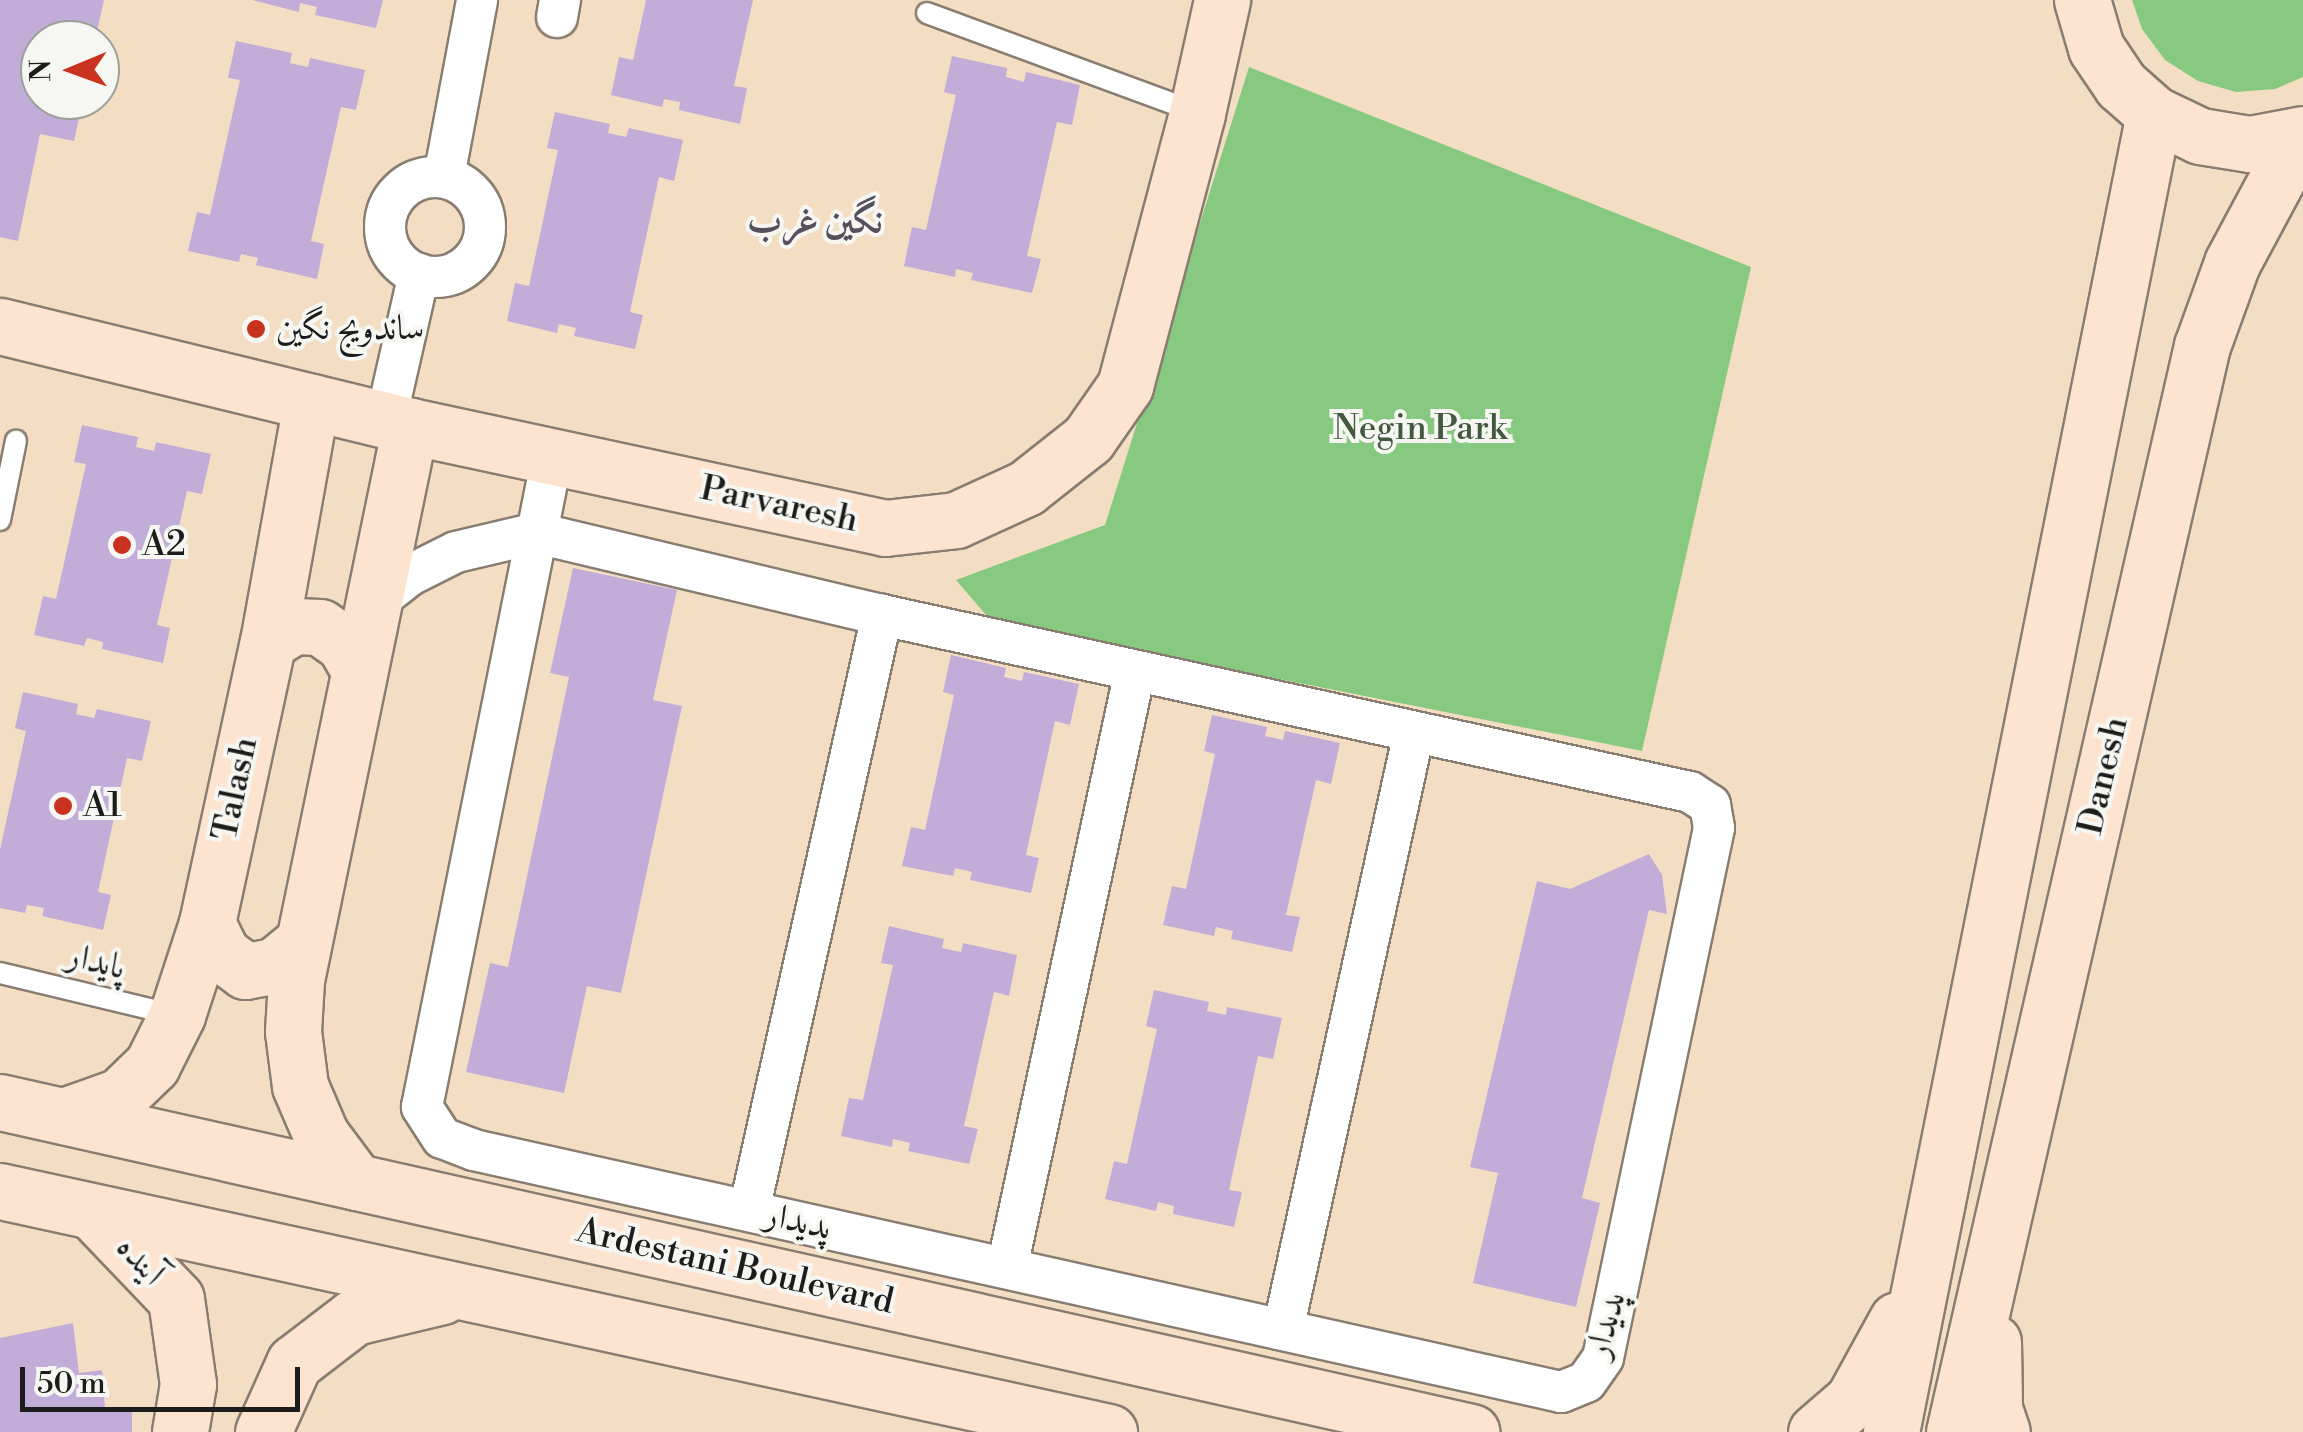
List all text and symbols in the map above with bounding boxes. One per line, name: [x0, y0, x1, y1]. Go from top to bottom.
north arrow: [20, 20, 120, 120]
text: N: [24, 59, 59, 82]
district label: نگین غرب: [747, 198, 883, 244]
place label: ساندویج نگین: [276, 308, 424, 350]
marker: ساندویج نگین: [245, 318, 267, 340]
park label: Negin Park: [1333, 408, 1507, 450]
street label: Parvaresh: [696, 468, 862, 542]
place label: A2: [142, 524, 186, 566]
marker: A2: [111, 534, 133, 556]
street label: Danesh: [2070, 713, 2138, 839]
street label: Talash: [205, 734, 267, 844]
place label: A1: [83, 785, 122, 827]
marker: A1: [52, 795, 74, 817]
street label: پایدار: [62, 934, 130, 990]
street label: پدیدار: [761, 1194, 835, 1250]
street label: Ardestani Boulevard: [572, 1210, 898, 1324]
street label: آینده: [106, 1227, 174, 1295]
street label: پدیدار: [1577, 1287, 1635, 1363]
scale bar: [25, 1347, 305, 1409]
text: 50 m: [37, 1365, 106, 1403]

